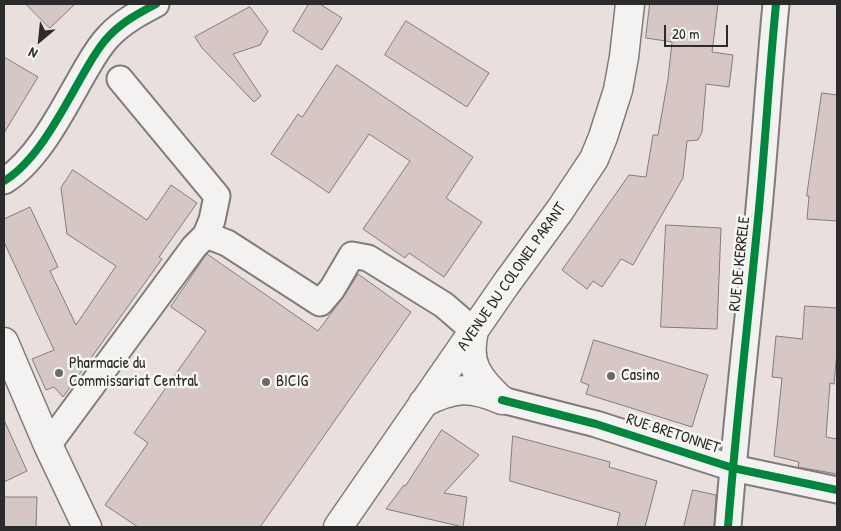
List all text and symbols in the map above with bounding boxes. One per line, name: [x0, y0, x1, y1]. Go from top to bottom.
north arrow: [15, 15, 65, 65]
scale bar: [666, 15, 730, 47]
text: 20 m: [672, 23, 699, 44]
text: N: [25, 44, 40, 64]
street label: AVENUE DU COLONEL PARANT: [454, 199, 570, 355]
street label: RUE DE KERRELE: [725, 216, 755, 312]
place label: Pharmacie du Commissariat Central: [69, 354, 198, 392]
place label: Casino: [621, 366, 659, 386]
marker: Pharmacie du Commissariat Central: [53, 367, 65, 379]
marker: Casino: [605, 370, 617, 382]
place label: BICIG: [276, 372, 308, 392]
marker: BICIG: [260, 376, 272, 388]
street label: RUE BRETONNET: [624, 410, 722, 458]

